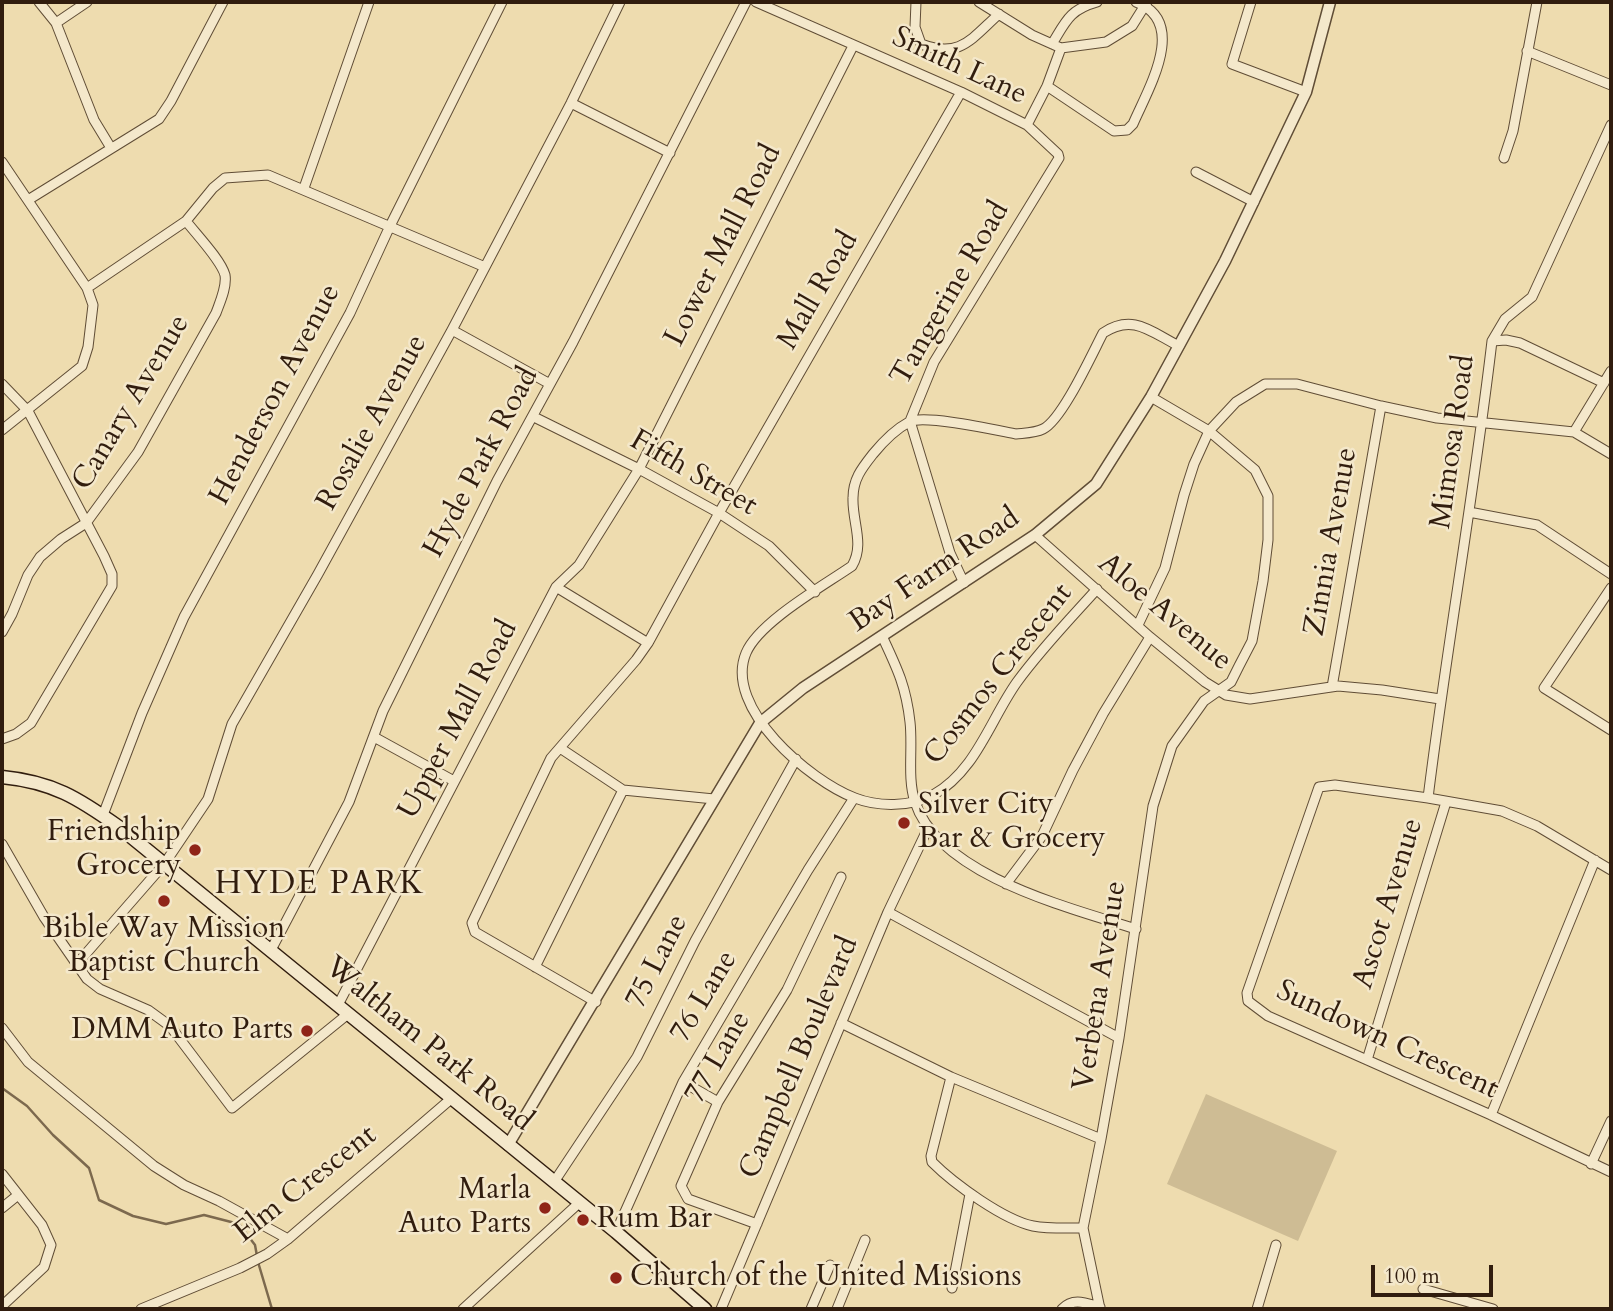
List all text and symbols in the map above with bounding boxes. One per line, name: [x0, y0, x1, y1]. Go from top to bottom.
street label: Smith Lane: [886, 20, 1032, 114]
street label: Lower Mall Road: [658, 139, 790, 353]
street label: Tangerine Road: [884, 196, 1018, 392]
street label: Mall Road: [771, 226, 867, 356]
street label: Henderson Avenue: [203, 278, 349, 512]
street label: Canary Avenue: [66, 309, 198, 497]
street label: Rosalie Avenue: [310, 329, 436, 517]
street label: Mimosa Road: [1424, 353, 1484, 531]
street label: Hyde Park Road: [417, 362, 547, 564]
street label: Fifth Street: [623, 423, 763, 525]
street label: Zinnia Avenue: [1298, 445, 1366, 639]
street label: Bay Farm Road: [843, 501, 1027, 641]
street label: Aloe Avenue: [1090, 546, 1238, 680]
street label: Cosmos Crescent: [917, 577, 1081, 773]
street label: Upper Mall Road: [392, 615, 526, 825]
place label: Silver City Bar & Grocery: [918, 788, 1106, 858]
place label: Friendship Grocery: [47, 815, 181, 886]
marker: Silver City Bar & Grocery: [896, 815, 912, 831]
street label: Ascot Avenue: [1346, 815, 1432, 993]
marker: Friendship Grocery: [187, 842, 203, 858]
district label: HYDE PARK: [216, 867, 424, 905]
street label: Verbena Avenue: [1067, 879, 1135, 1093]
marker: Bible Way Mission Baptist Church: [156, 893, 172, 909]
street label: 75 Lane: [619, 909, 697, 1015]
place label: Bible Way Mission Baptist Church: [43, 912, 285, 982]
street label: Campbell Boulevard: [733, 931, 867, 1185]
street label: 76 Lane: [664, 945, 746, 1049]
street label: Waltham Park Road: [317, 950, 539, 1140]
street label: Sundown Crescent: [1270, 974, 1504, 1108]
street label: 77 Lane: [678, 1005, 760, 1111]
place label: DMM Auto Parts: [71, 1013, 293, 1049]
marker: DMM Auto Parts: [299, 1023, 315, 1039]
street label: Elm Crescent: [228, 1118, 384, 1252]
place label: Marla Auto Parts: [398, 1173, 531, 1244]
marker: Marla Auto Parts: [537, 1200, 553, 1216]
place label: Rum Bar: [597, 1202, 712, 1238]
marker: Rum Bar: [575, 1212, 591, 1228]
scale bar: [1375, 1252, 1498, 1296]
place label: Church of the United Missions: [630, 1260, 1022, 1296]
text: 100 m: [1384, 1262, 1440, 1291]
marker: Church of the United Missions: [608, 1270, 624, 1286]

